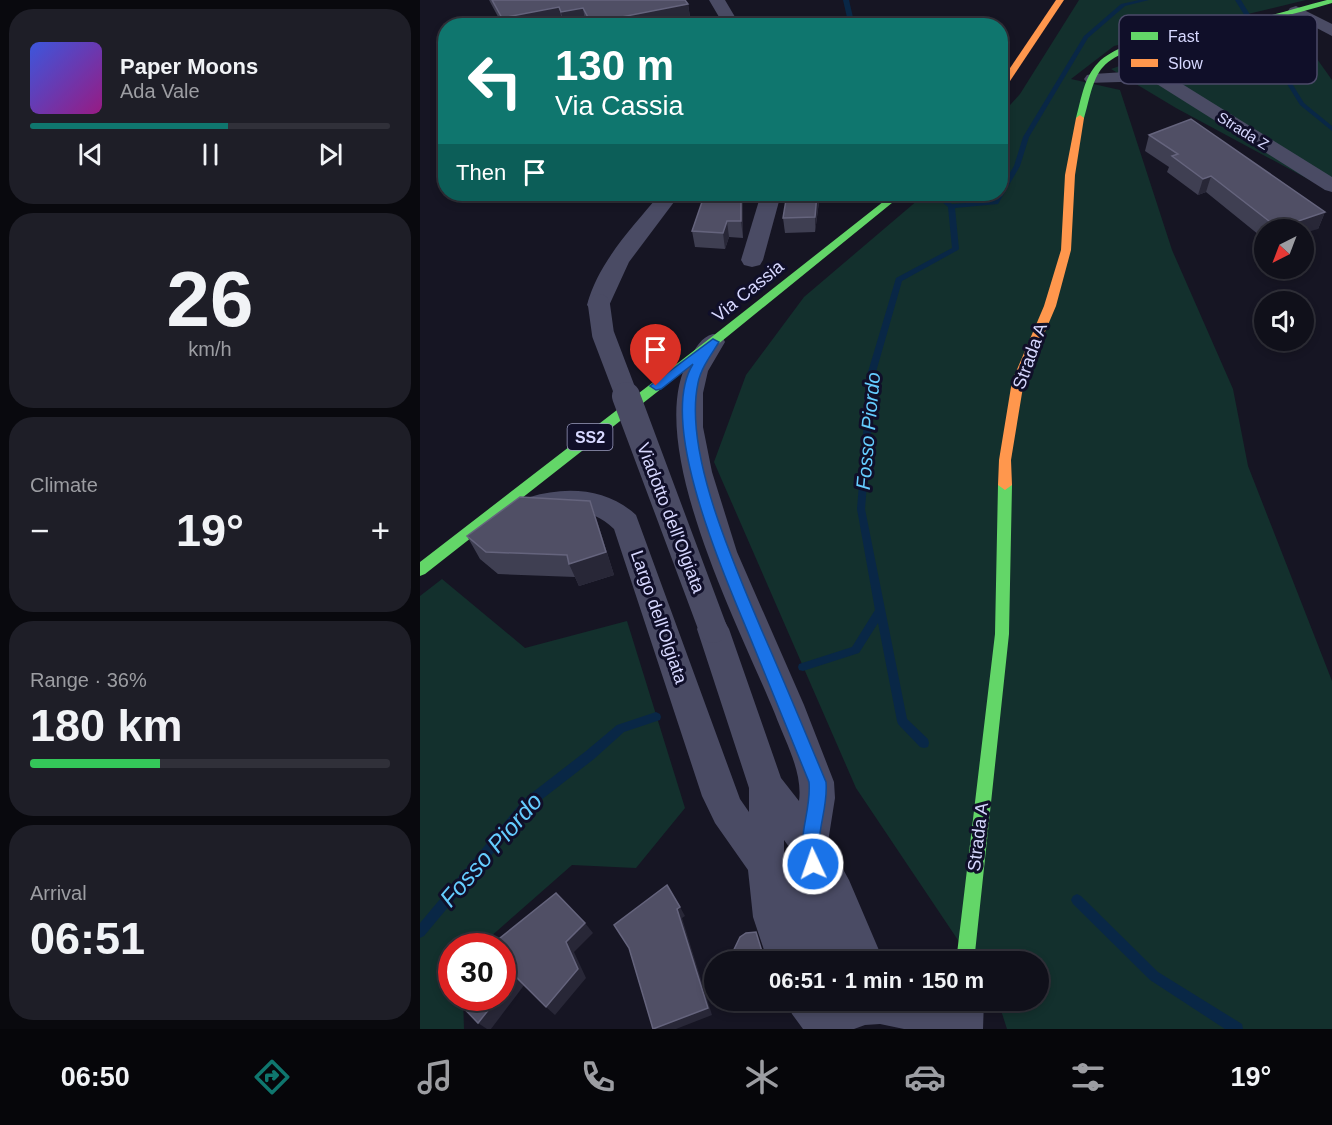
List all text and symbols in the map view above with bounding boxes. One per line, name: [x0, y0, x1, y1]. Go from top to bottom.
legend: [1119, 15, 1317, 84]
text: Fast: [1168, 28, 1200, 45]
icon: left: [456, 42, 534, 120]
text: 130 m: [555, 42, 674, 89]
text: Paper Moons: [120, 54, 258, 79]
text: Slow: [1168, 55, 1203, 72]
text: Ada Vale: [120, 80, 200, 102]
text: Via Cassia: [555, 91, 684, 121]
street label: Strada Z: [1214, 108, 1272, 153]
icon: previous: [74, 138, 107, 171]
icon: pause: [194, 138, 227, 171]
icon: next: [314, 138, 347, 171]
icon: arrive: [518, 156, 551, 189]
text: Then: [456, 160, 506, 185]
north arrow: [1254, 219, 1314, 279]
map controls: [1254, 219, 1314, 351]
text: 26: [167, 255, 253, 343]
street label: Via Cassia: [708, 256, 788, 326]
button: sound: [1254, 291, 1314, 351]
street label: Strada A: [1009, 320, 1051, 392]
pin: [630, 324, 681, 386]
icon: arrive: [639, 333, 672, 366]
text: km/h: [188, 338, 232, 360]
water label: Fosso Piordo: [852, 371, 884, 491]
road number: SS2: [568, 424, 612, 450]
street label: Viadotto dell'Olgiata: [633, 440, 709, 597]
text: Climate: [30, 474, 98, 496]
text: 19°: [176, 505, 244, 556]
text: −: [30, 512, 49, 549]
text: +: [371, 512, 390, 549]
street label: Largo dell'Olgiata: [627, 548, 691, 687]
text: Range · 36%: [30, 669, 147, 691]
text: 180 km: [30, 700, 183, 751]
water label: Fosso Piordo: [434, 787, 547, 912]
street label: Strada A: [964, 802, 992, 872]
position arrow: [781, 832, 845, 896]
text: Arrival: [30, 882, 87, 904]
text: 06:51: [30, 913, 145, 964]
speed limit sign: 30: [438, 933, 516, 1011]
text: 06:51 · 1 min · 150 m: [769, 968, 984, 993]
icon: directions: [251, 1056, 293, 1098]
icon: music: [414, 1056, 456, 1098]
icon: phone: [577, 1056, 619, 1098]
icon: climate: [741, 1056, 783, 1098]
icon: car: [904, 1056, 946, 1098]
icon: filters: [1067, 1056, 1109, 1098]
text: 06:50: [61, 1062, 130, 1092]
text: 19°: [1230, 1062, 1271, 1092]

